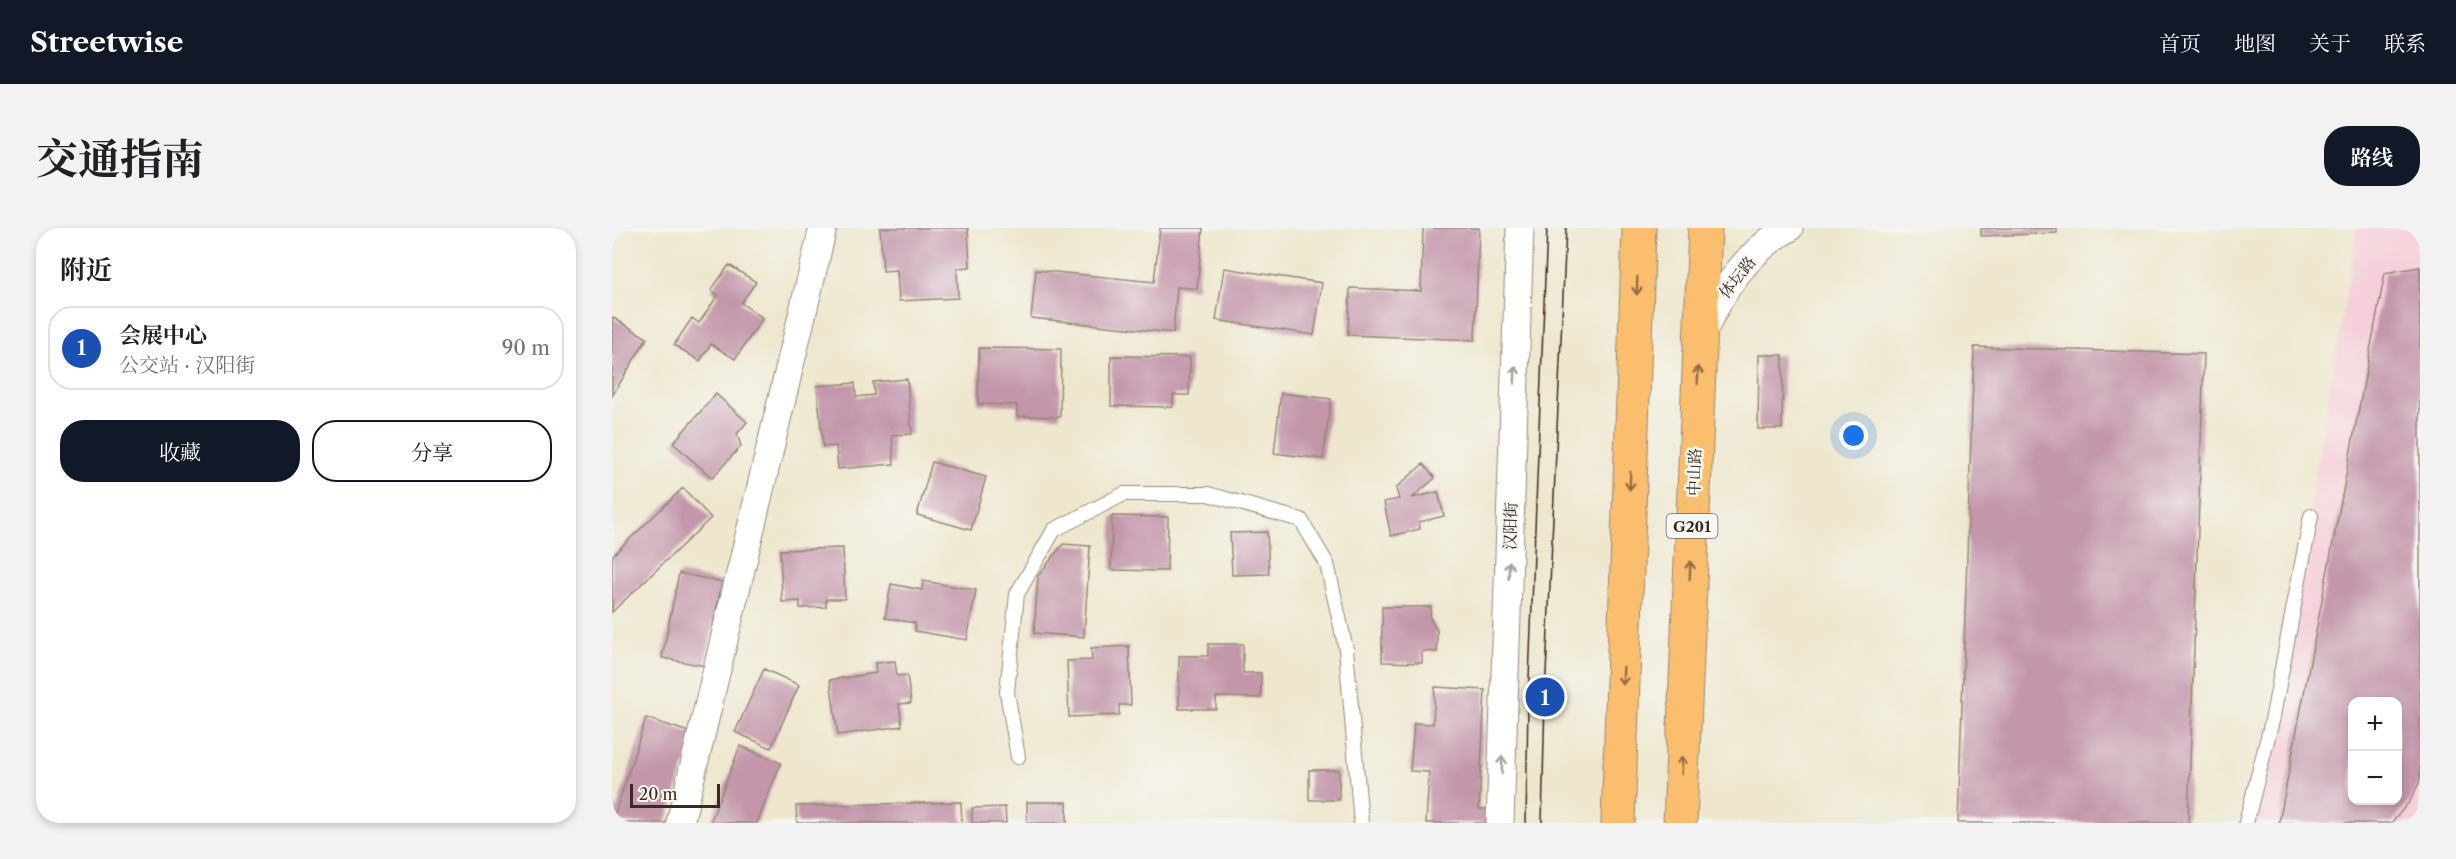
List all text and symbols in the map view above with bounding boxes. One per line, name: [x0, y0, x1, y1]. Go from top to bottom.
text: Streetwise: [30, 25, 184, 59]
text: 首页: [2159, 31, 2201, 56]
text: 地图: [2234, 31, 2276, 56]
text: 关于: [2309, 31, 2351, 56]
text: 联系: [2384, 31, 2426, 56]
button: 路线: [2324, 126, 2420, 186]
text: 交通指南: [36, 133, 204, 185]
street label: 体坛路: [1714, 252, 1760, 302]
text: 附近: [60, 254, 112, 286]
one-way arrow: [1631, 276, 1642, 296]
text: 会展中心: [119, 322, 207, 349]
text: 1: [77, 336, 86, 360]
text: 90 m: [502, 336, 550, 360]
text: 公交站 · 汉阳街: [119, 353, 255, 377]
one-way arrow: [1510, 365, 1521, 385]
one-way arrow: [1693, 365, 1704, 385]
button: 收藏: [60, 420, 300, 482]
button: 分享: [312, 420, 552, 482]
your location: [1839, 421, 1868, 450]
street label: 中山路: [1683, 448, 1705, 496]
one-way arrow: [1624, 471, 1635, 491]
street label: 汉阳街: [1499, 502, 1521, 550]
road number: G201: [1666, 514, 1718, 538]
one-way arrow: [1503, 560, 1514, 580]
one-way arrow: [1685, 560, 1696, 580]
one-way arrow: [1617, 666, 1628, 686]
pin: 1: [1526, 674, 1564, 720]
map controls: [2348, 697, 2402, 805]
button: +: [2348, 697, 2402, 751]
button: −: [2348, 751, 2402, 805]
one-way arrow: [1496, 755, 1508, 775]
one-way arrow: [1676, 755, 1688, 775]
scale bar: [630, 781, 720, 808]
text: 20 m: [639, 784, 678, 804]

